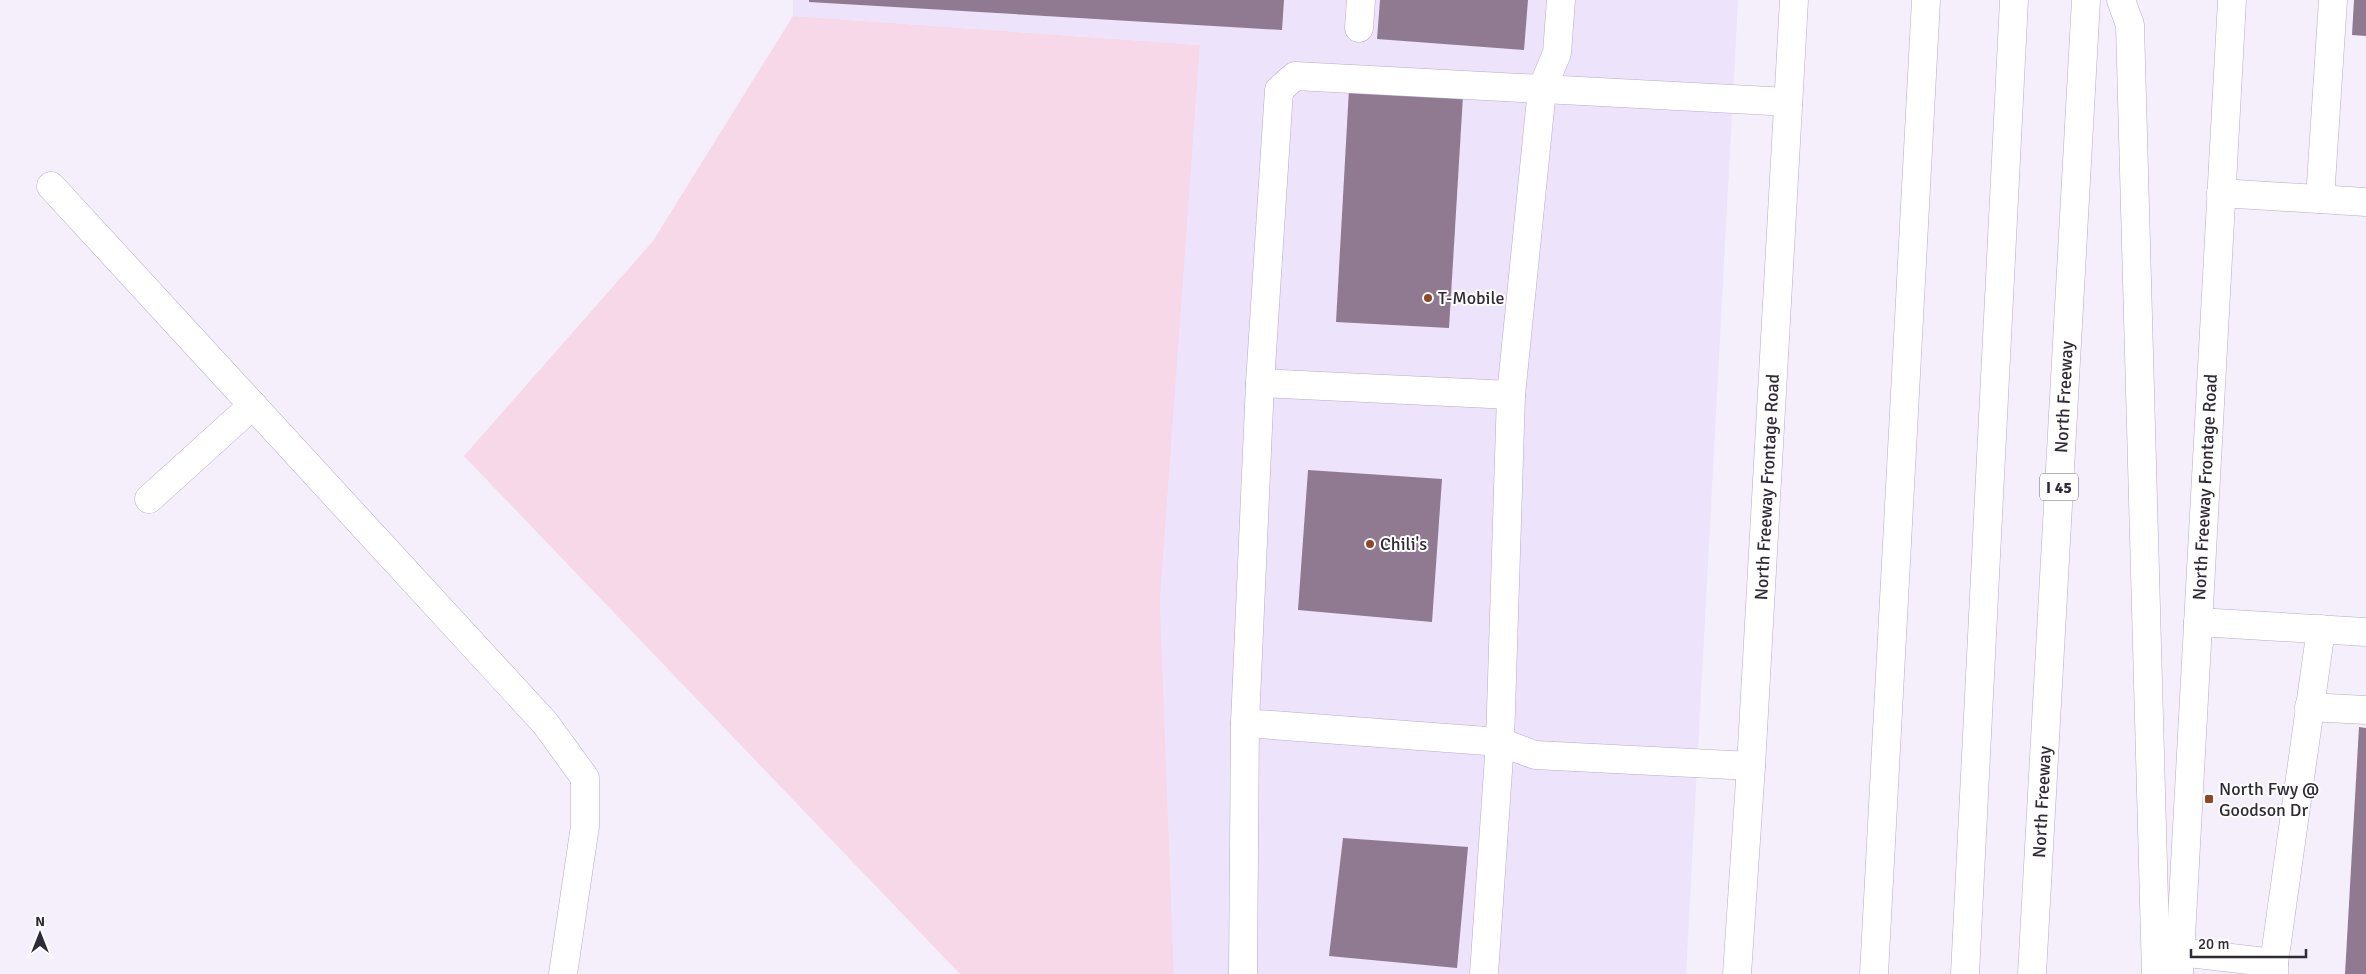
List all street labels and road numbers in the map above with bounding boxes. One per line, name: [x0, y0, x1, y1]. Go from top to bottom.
street label: North Freeway: [2050, 340, 2078, 453]
street label: North Freeway Frontage Road: [1750, 373, 1784, 601]
street label: North Freeway Frontage Road: [2188, 373, 2222, 601]
road number: I 45: [2040, 474, 2078, 501]
street label: North Freeway: [2028, 745, 2056, 858]

